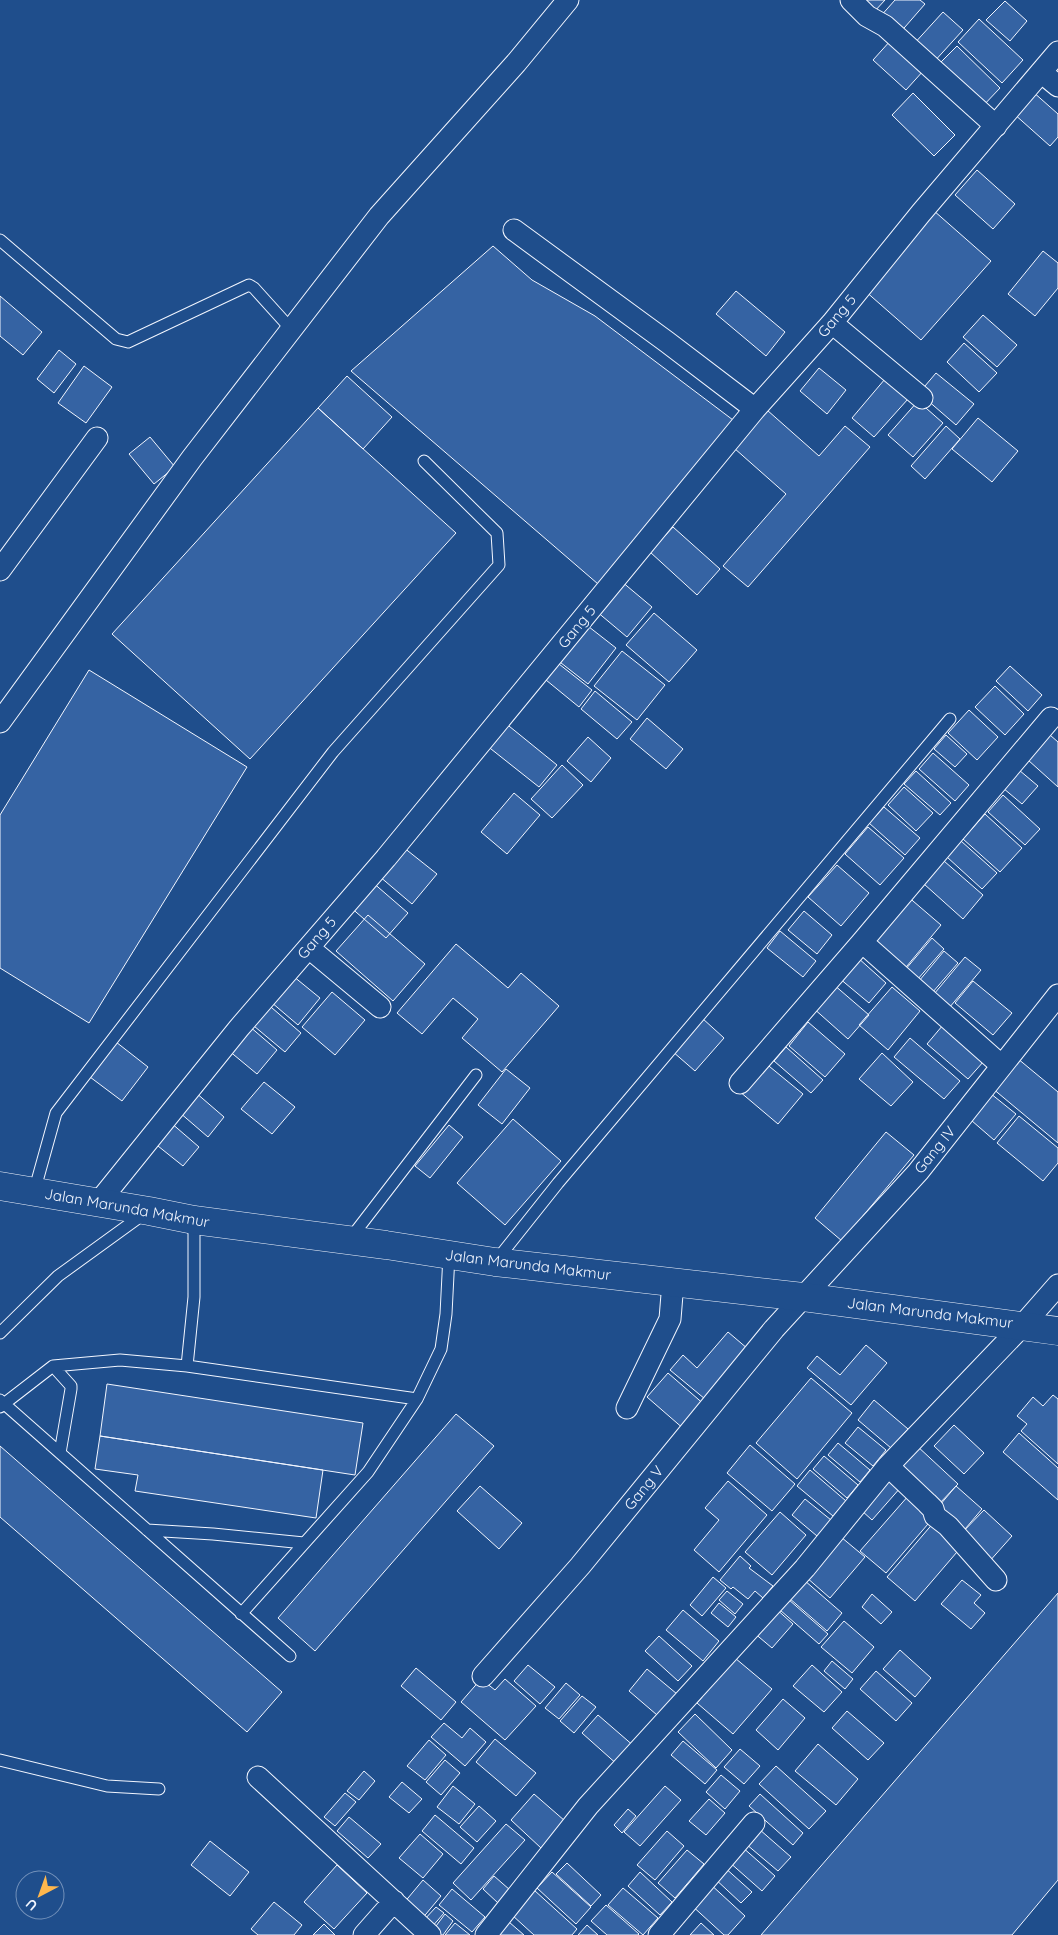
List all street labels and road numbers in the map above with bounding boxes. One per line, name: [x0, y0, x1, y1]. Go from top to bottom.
street label: Gang 5: [813, 290, 860, 341]
street label: Gang 5: [553, 601, 600, 652]
street label: Gang 5: [293, 913, 340, 963]
street label: Gang IV: [910, 1122, 959, 1177]
street label: Jalan Marunda Makmur: [43, 1184, 211, 1231]
street label: Jalan Marunda Makmur: [444, 1245, 612, 1284]
street label: Jalan Marunda Makmur: [846, 1293, 1014, 1332]
street label: Gang V: [620, 1462, 667, 1514]

